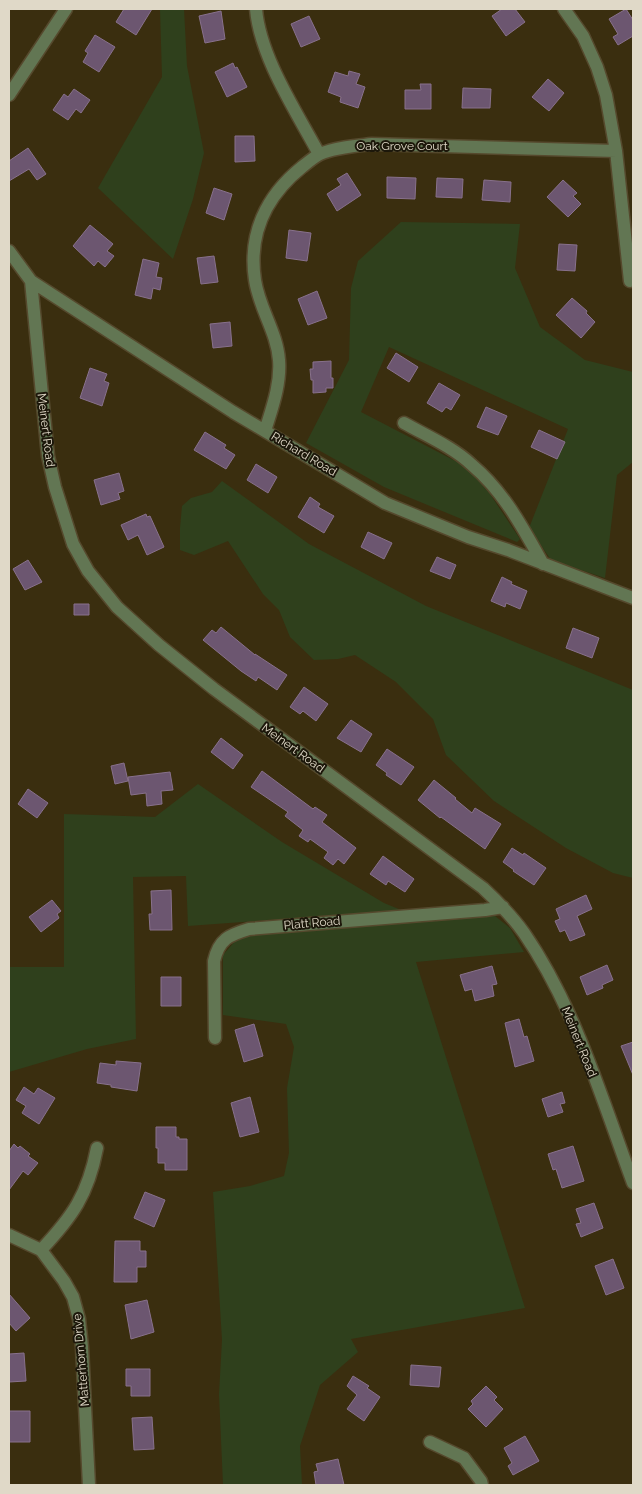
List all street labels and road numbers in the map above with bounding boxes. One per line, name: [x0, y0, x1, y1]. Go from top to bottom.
street label: Oak Grove Court: [356, 139, 448, 153]
street label: Meinert Road: [35, 392, 57, 468]
street label: Richard Road: [269, 429, 339, 479]
street label: Meinert Road: [259, 721, 327, 775]
street label: Platt Road: [283, 914, 341, 932]
street label: Meinert Road: [559, 1005, 599, 1079]
street label: Matterhorn Drive: [70, 1313, 92, 1407]

